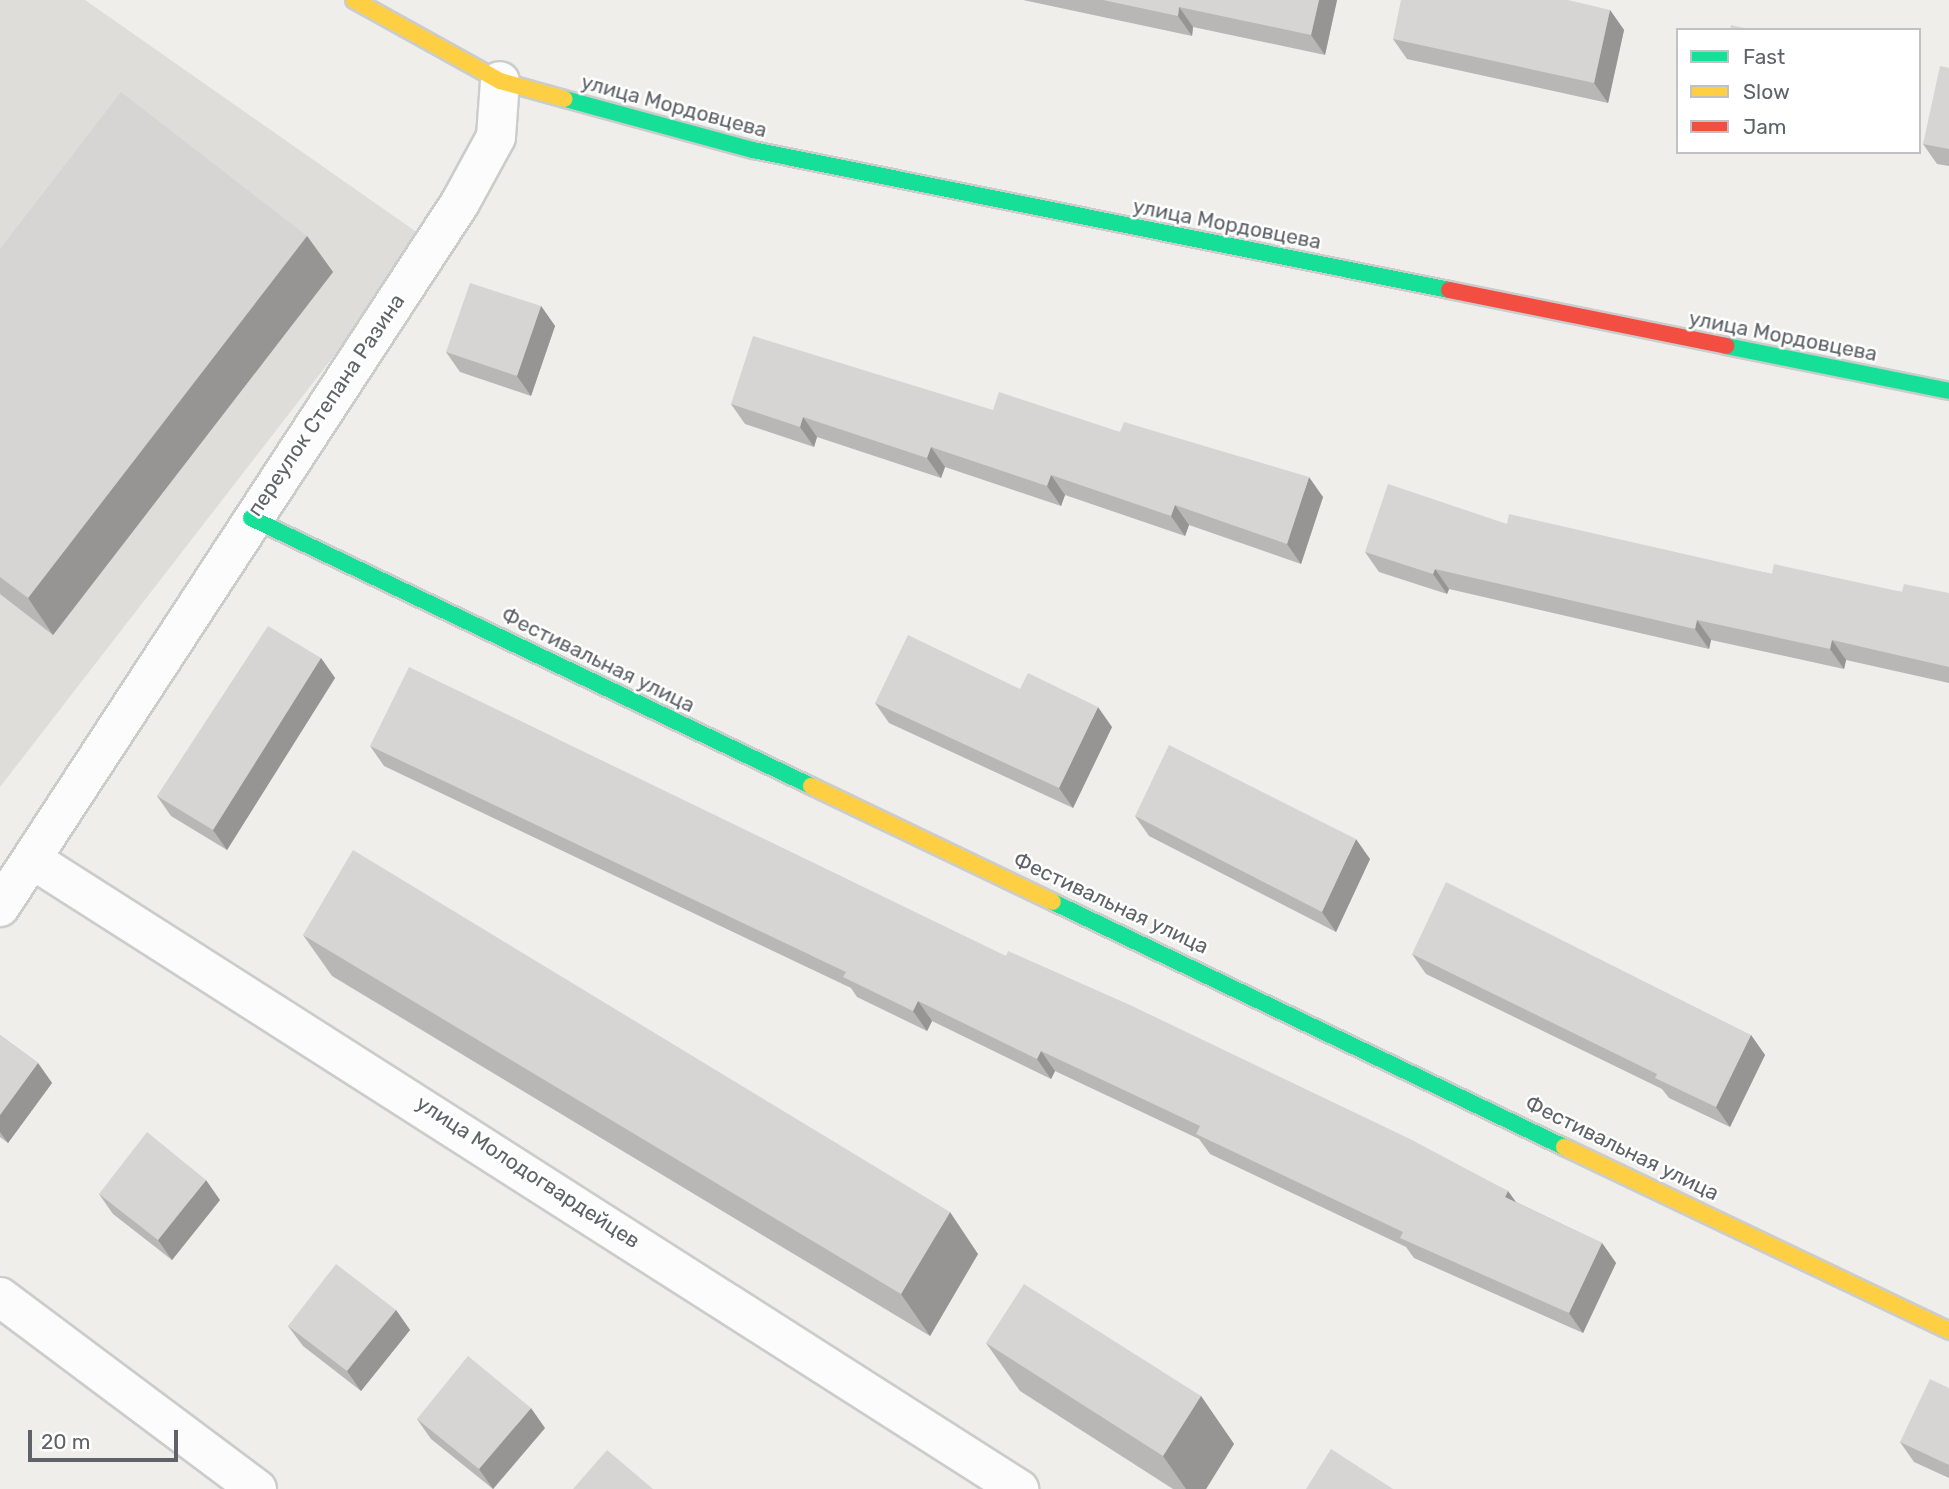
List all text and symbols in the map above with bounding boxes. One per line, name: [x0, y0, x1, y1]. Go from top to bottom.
legend: [1676, 28, 1921, 154]
text: Fast: [1743, 44, 1785, 69]
street label: улица Мордовцева: [578, 69, 770, 143]
text: Slow: [1743, 79, 1790, 104]
text: Jam: [1743, 114, 1787, 139]
street label: улица Мордовцева: [1131, 193, 1323, 255]
street label: переулок Степана Разина: [242, 289, 410, 521]
street label: улица Мордовцева: [1687, 305, 1879, 367]
street label: Фестивальная улица: [497, 602, 699, 718]
street label: Фестивальная улица: [1009, 847, 1213, 959]
street label: улица Молодогвардейцев: [411, 1090, 645, 1254]
street label: Фестивальная улица: [1521, 1090, 1723, 1206]
scale bar: [32, 1416, 182, 1460]
text: 20 m: [41, 1429, 90, 1454]

